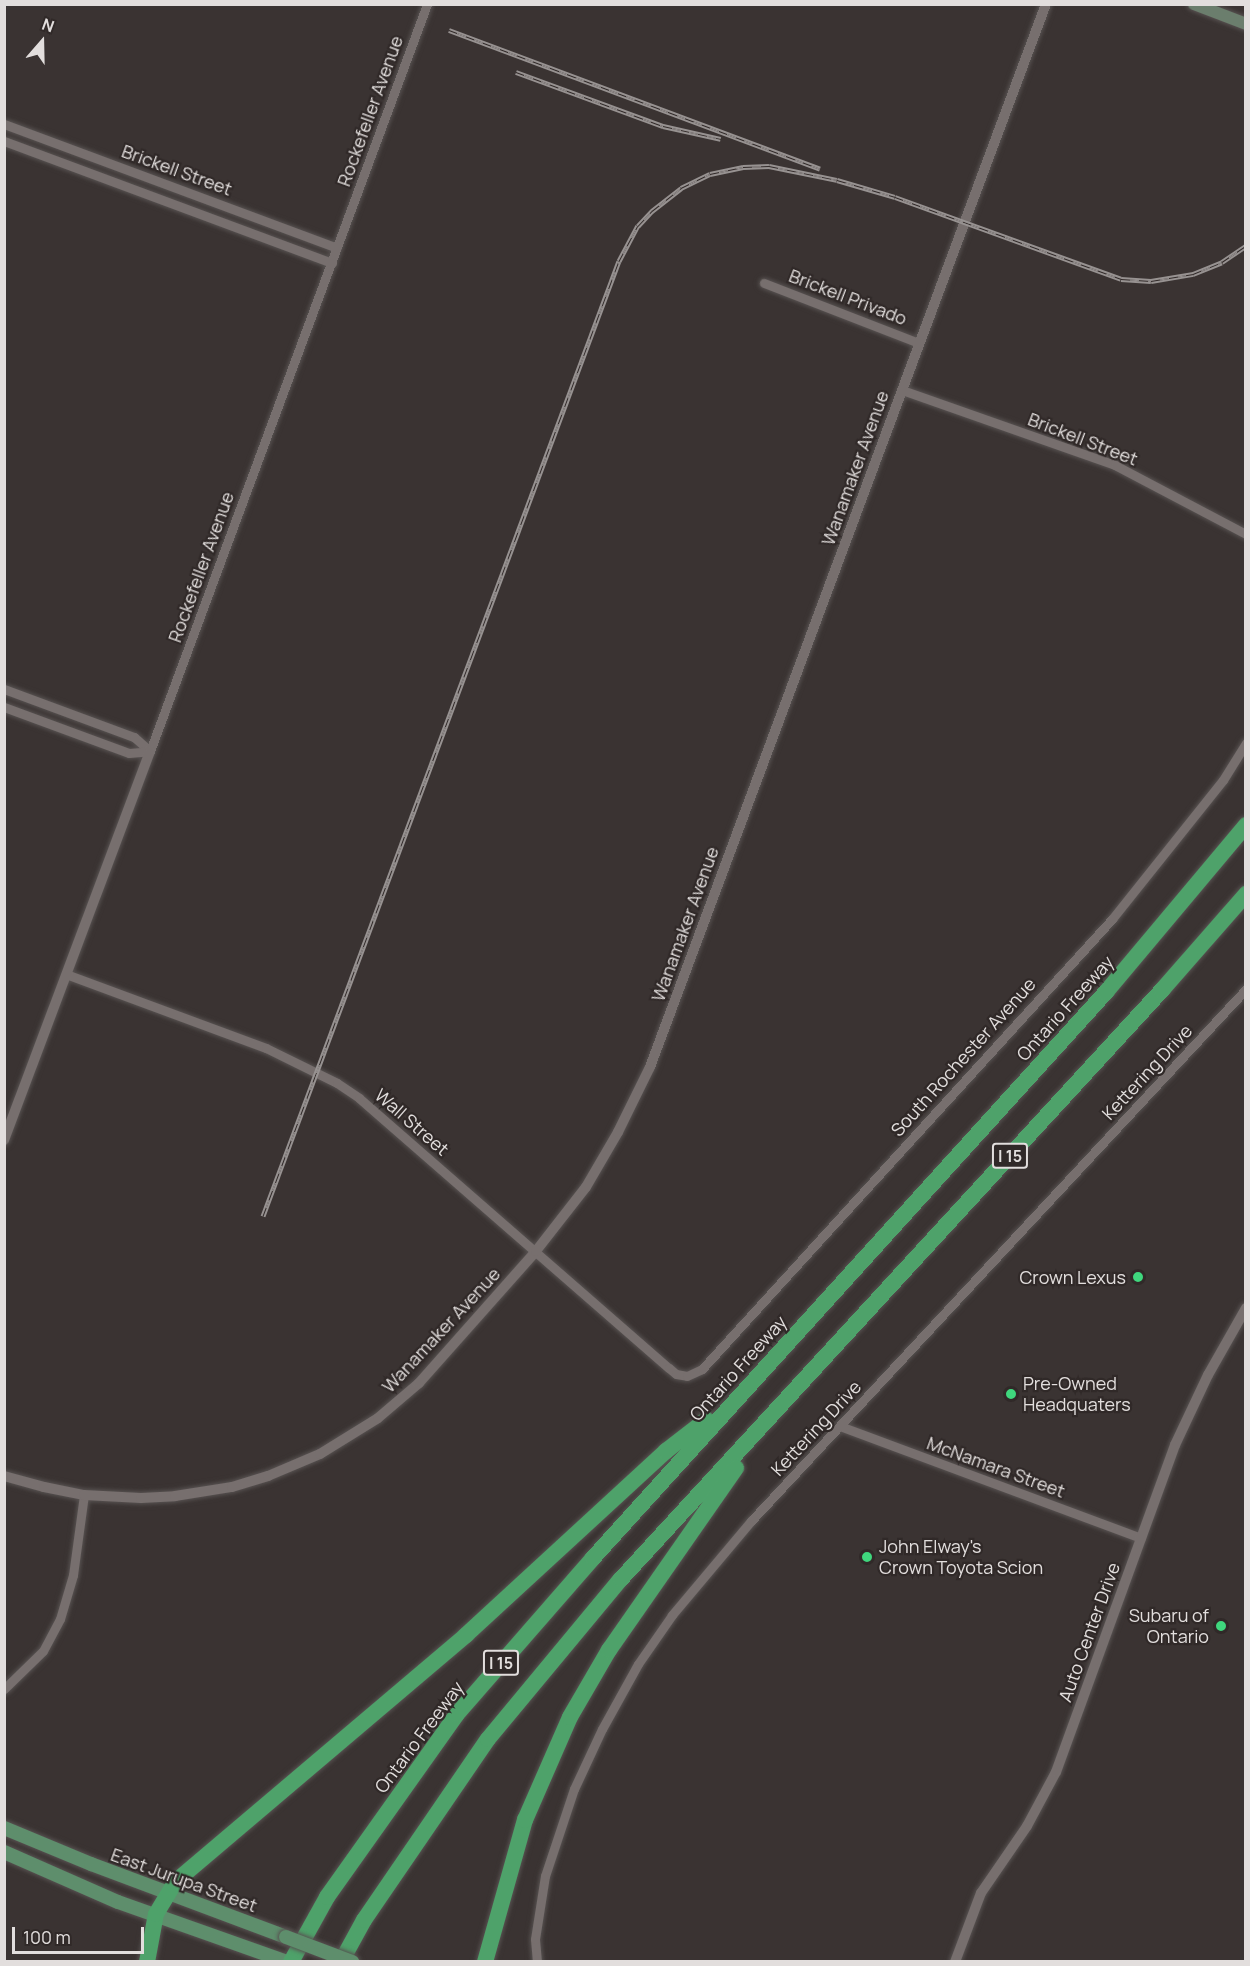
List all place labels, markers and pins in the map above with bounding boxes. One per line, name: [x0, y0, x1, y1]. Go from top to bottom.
place label: Crown Lexus: [1019, 1266, 1126, 1288]
marker: Crown Lexus: [1131, 1270, 1145, 1284]
place label: Pre-Owned Headquaters: [1023, 1373, 1131, 1416]
marker: Pre-Owned Headquaters: [1004, 1387, 1018, 1401]
place label: John Elway's Crown Toyota Scion: [879, 1536, 1043, 1578]
marker: John Elway's Crown Toyota Scion: [860, 1550, 874, 1564]
place label: Subaru of Ontario: [1129, 1605, 1209, 1648]
marker: Subaru of Ontario: [1214, 1619, 1228, 1633]

